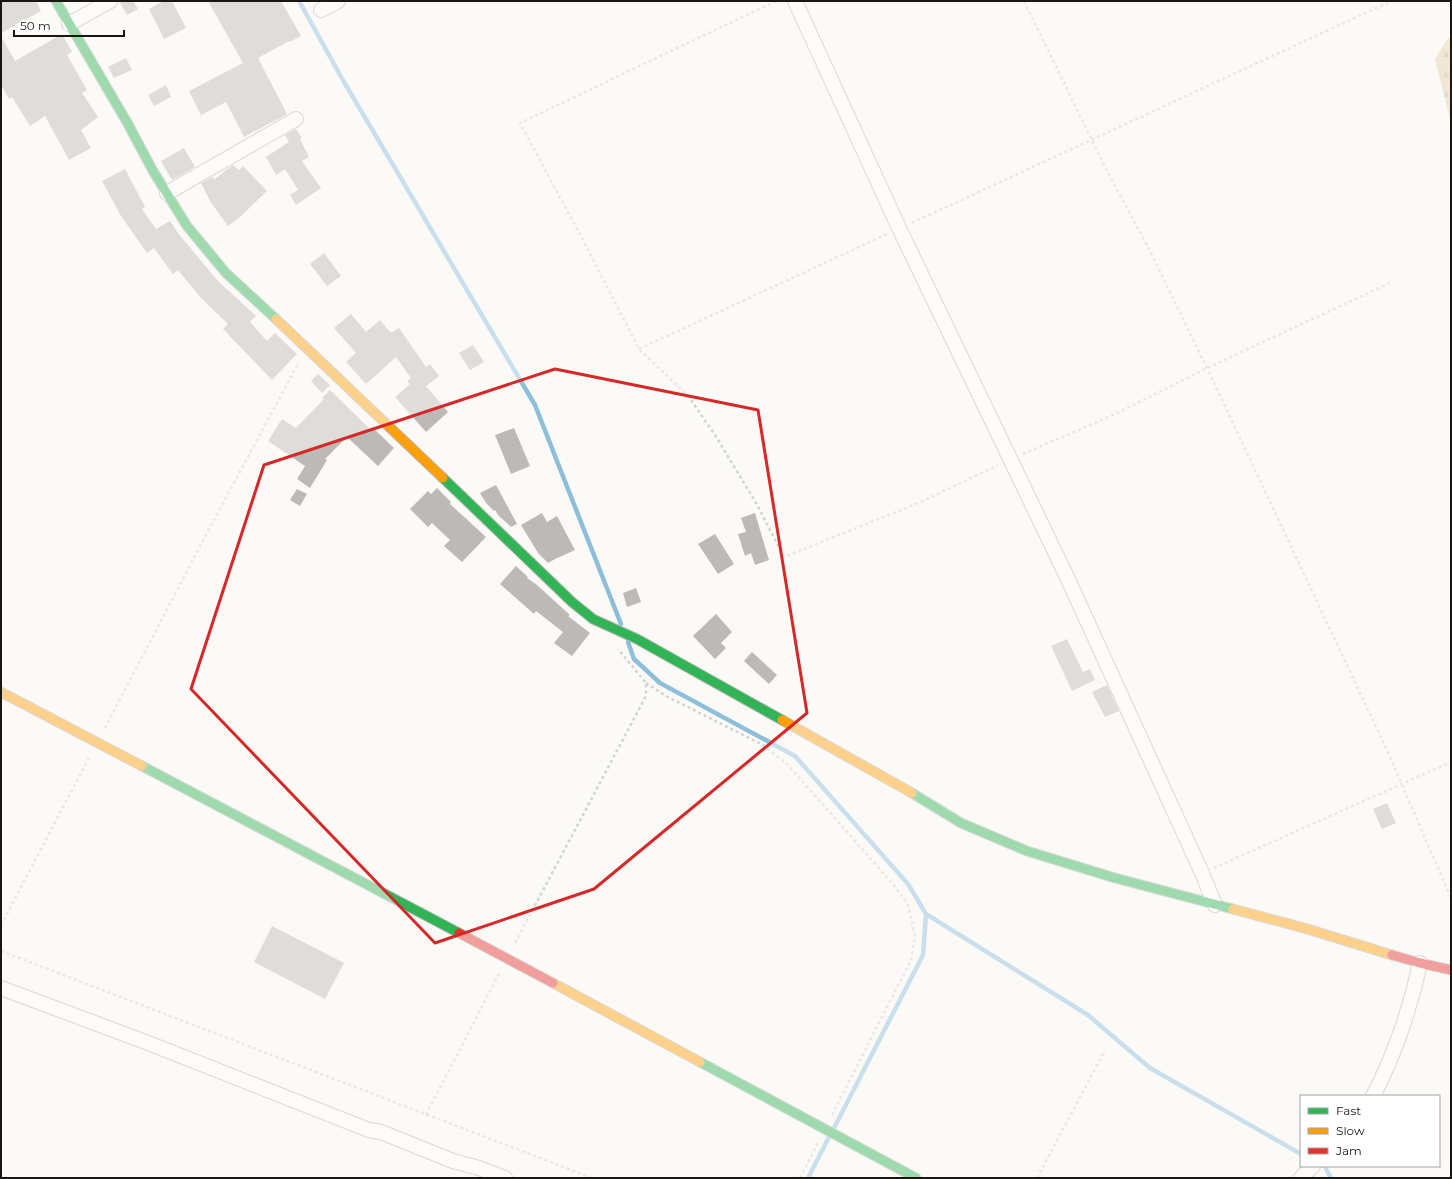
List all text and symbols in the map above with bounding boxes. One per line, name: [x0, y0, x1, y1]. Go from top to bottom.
scale bar: [14, 12, 124, 38]
text: 50 m: [20, 18, 51, 33]
legend: [1300, 1095, 1440, 1167]
text: Fast: [1336, 1103, 1361, 1118]
text: Slow: [1336, 1123, 1365, 1138]
text: Jam: [1335, 1143, 1362, 1158]

